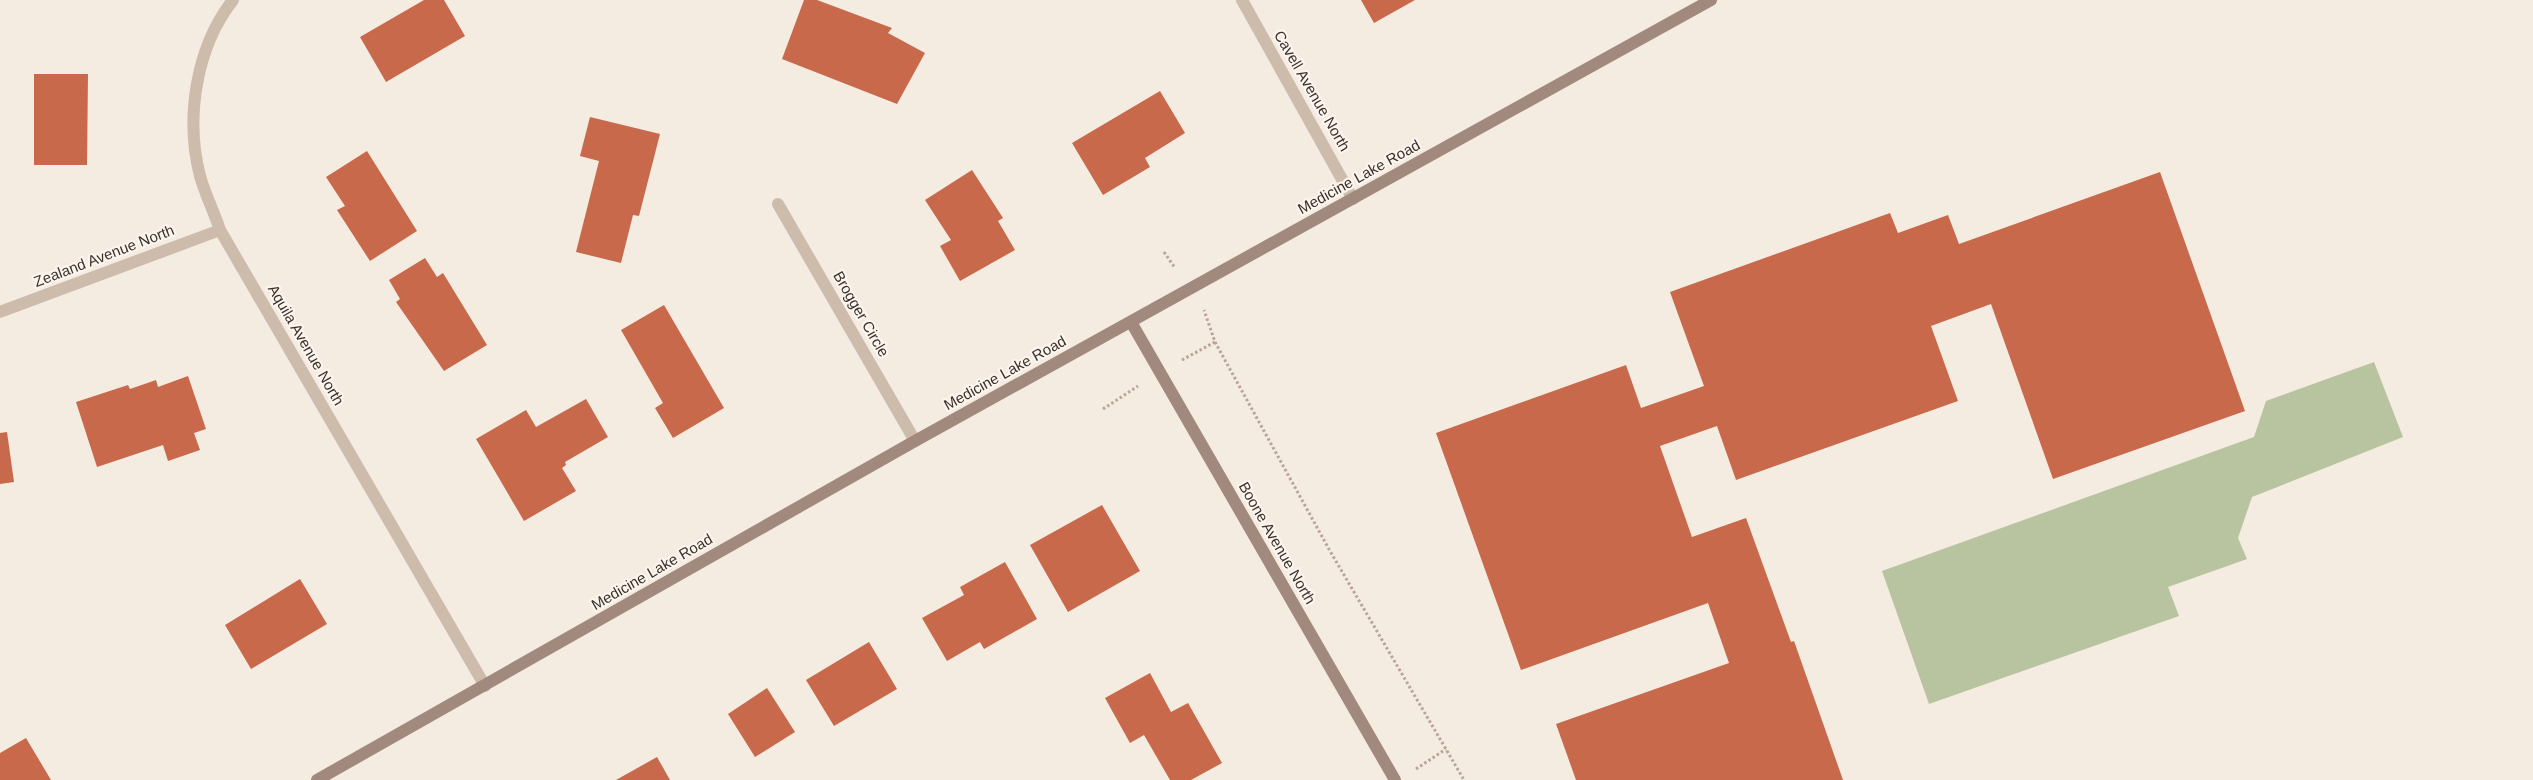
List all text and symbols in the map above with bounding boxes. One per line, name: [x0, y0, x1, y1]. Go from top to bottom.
street label: Cavell Avenue North: [1271, 27, 1354, 154]
street label: Medicine Lake Road: [1295, 136, 1423, 217]
street label: Zealand Avenue North: [31, 221, 176, 290]
street label: Brogger Circle: [830, 268, 893, 360]
street label: Aquila Avenue North: [265, 281, 348, 408]
street label: Medicine Lake Road: [941, 332, 1069, 413]
street label: Boone Avenue North: [1236, 479, 1319, 607]
street label: Medicine Lake Road: [588, 530, 715, 613]

